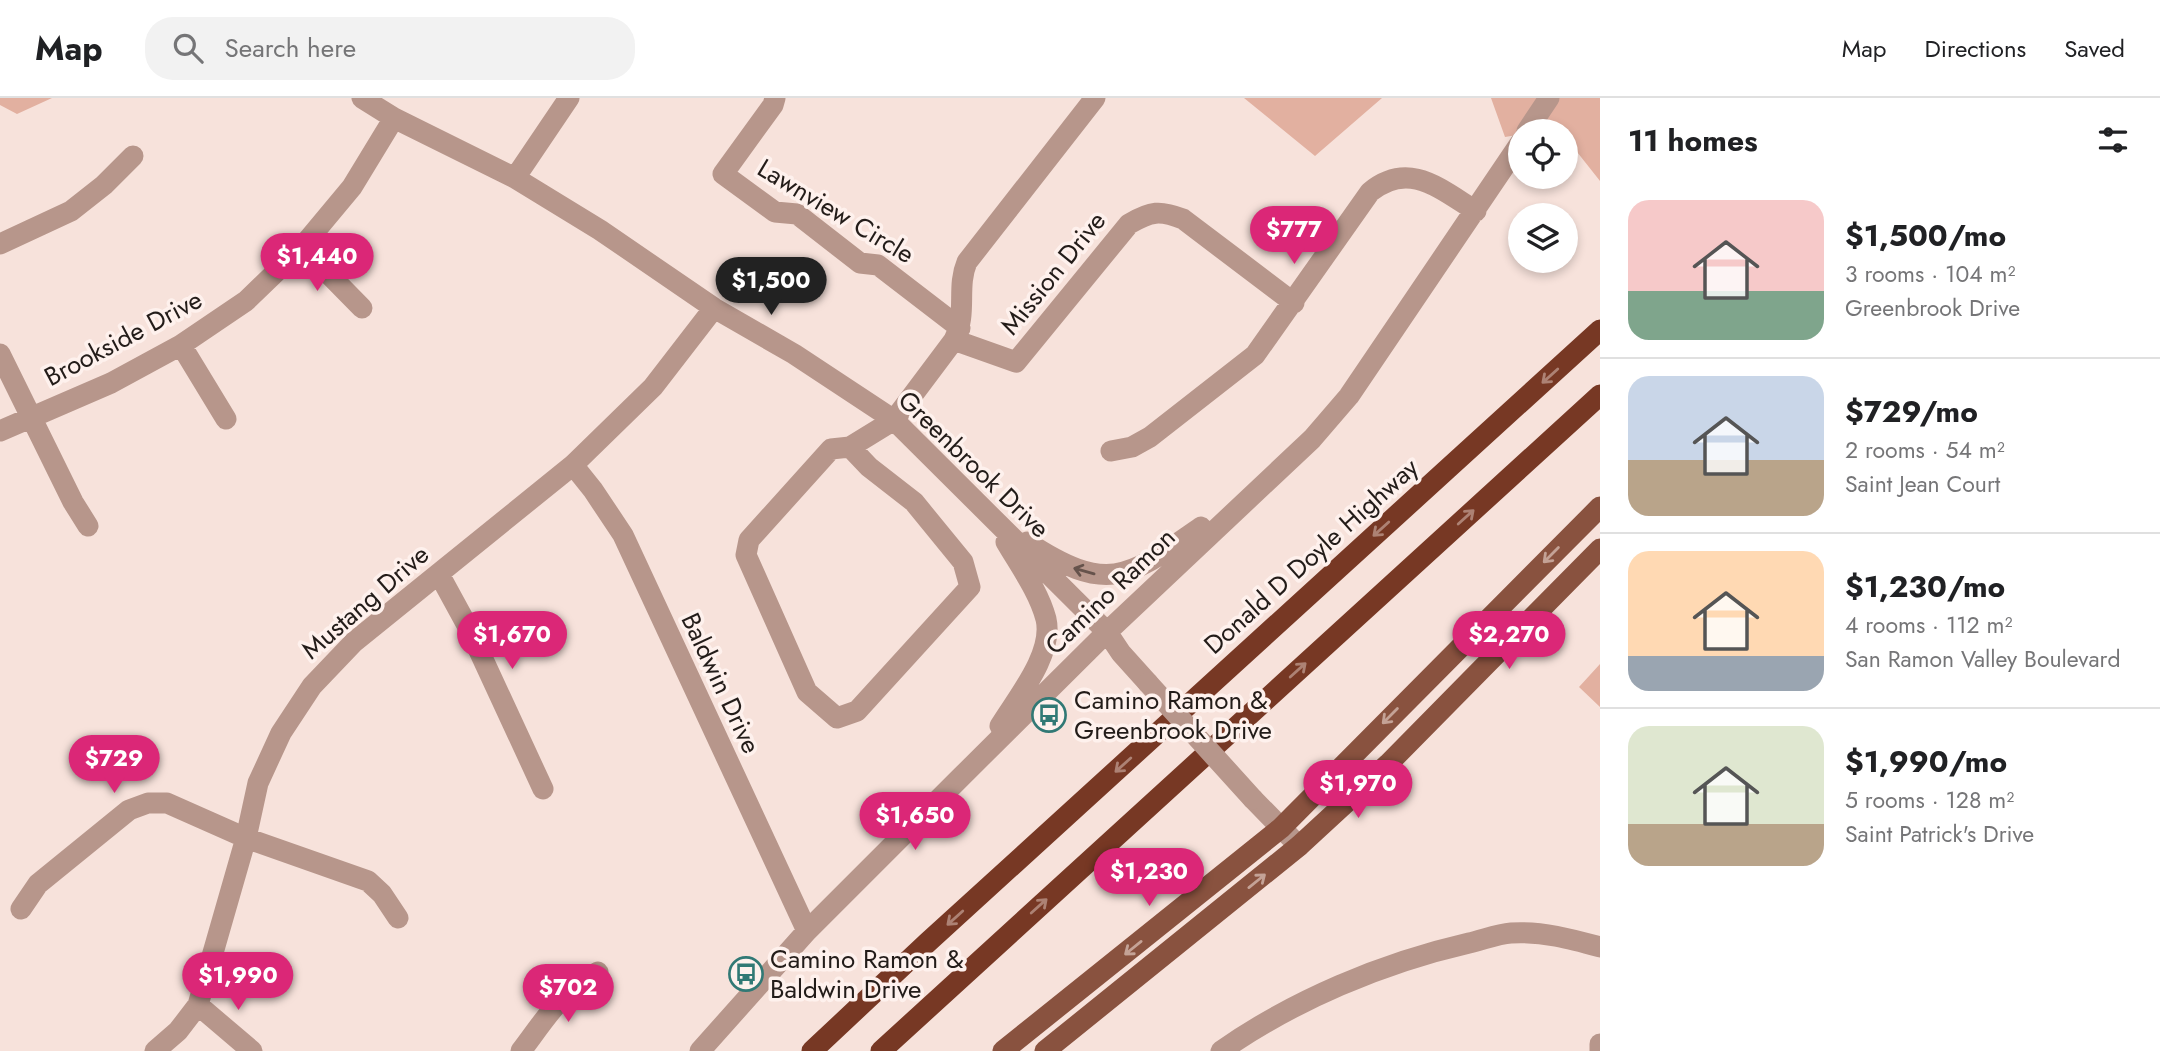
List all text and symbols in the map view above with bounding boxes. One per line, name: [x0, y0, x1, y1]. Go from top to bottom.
search box: [145, 17, 635, 80]
text: Map: [35, 25, 103, 72]
icon: search: [169, 29, 207, 67]
text: Search here: [225, 29, 356, 67]
text: Map: [1842, 31, 1887, 66]
text: Directions: [1925, 31, 2026, 66]
text: Saved: [2064, 31, 2125, 66]
map controls: [1508, 119, 1578, 273]
button: locate: [1508, 119, 1578, 189]
text: 11 homes: [1628, 119, 1758, 162]
icon: filters: [2094, 121, 2132, 159]
street label: Lawnview Circle: [750, 149, 922, 273]
street label: Mission Drive: [991, 203, 1115, 343]
button: layers: [1508, 203, 1578, 273]
pin: $777: [1253, 206, 1335, 266]
text: $777: [1266, 212, 1322, 246]
text: $1,500/mo: [1845, 214, 2006, 257]
icon: home: [1684, 228, 1768, 312]
pin: $1,440: [260, 234, 374, 293]
text: $1,440: [277, 239, 357, 273]
text: 3 rooms · 104 m²: [1845, 257, 2015, 291]
pin: $1,500: [714, 258, 828, 317]
text: $1,500: [732, 263, 810, 297]
street label: Brookside Drive: [37, 280, 209, 396]
text: Greenbrook Drive: [1845, 291, 2020, 325]
one-way arrow: [1541, 368, 1559, 384]
street label: Greenbrook Drive: [890, 382, 1058, 546]
text: $729/mo: [1845, 390, 1978, 433]
icon: home: [1684, 404, 1768, 488]
text: 2 rooms · 54 m²: [1845, 433, 2005, 467]
street label: Donald D Doyle Highway: [1195, 449, 1427, 663]
text: Saint Jean Court: [1845, 467, 2000, 501]
one-way arrow: [1457, 509, 1475, 525]
street label: Camino Ramon: [1036, 519, 1184, 663]
one-way arrow: [1372, 521, 1390, 537]
street label: Mustang Drive: [293, 536, 437, 668]
one-way arrow: [1543, 547, 1560, 564]
one-way arrow: [1074, 563, 1096, 576]
text: $1,230/mo: [1845, 565, 2005, 608]
icon: home: [1684, 579, 1768, 663]
street label: Baldwin Drive: [672, 606, 770, 760]
text: 4 rooms · 112 m²: [1845, 608, 2012, 642]
pin: $1,670: [455, 612, 569, 671]
pin: $2,270: [1452, 612, 1566, 671]
text: $1,670: [473, 617, 551, 651]
text: $2,270: [1468, 617, 1550, 651]
text: San Ramon Valley Boulevard: [1845, 642, 2121, 676]
one-way arrow: [1289, 662, 1307, 678]
place label: Camino Ramon & Greenbrook Drive: [1074, 681, 1272, 749]
bus stop icon: Camino Ramon & Greenbrook Drive: [1030, 696, 1068, 734]
one-way arrow: [1382, 707, 1399, 724]
pin: $729: [73, 736, 155, 795]
text: $1,990/mo: [1845, 740, 2007, 783]
text: $729: [85, 741, 143, 775]
icon: home: [1684, 754, 1768, 838]
one-way arrow: [1114, 757, 1132, 773]
pin: $1,970: [1301, 760, 1415, 820]
text: $1,970: [1319, 766, 1397, 800]
text: 5 rooms · 128 m²: [1845, 783, 2014, 817]
pin: $1,650: [858, 792, 972, 852]
text: $1,650: [876, 798, 954, 832]
text: Saint Patrick's Drive: [1845, 817, 2034, 851]
pin: $1,230: [1092, 848, 1206, 908]
text: $1,230: [1110, 854, 1188, 888]
one-way arrow: [1247, 873, 1265, 888]
one-way arrow: [1030, 898, 1048, 914]
one-way arrow: [946, 910, 964, 926]
place label: Camino Ramon & Baldwin Drive: [770, 940, 964, 1008]
one-way arrow: [1125, 940, 1143, 955]
pin: $1,990: [181, 953, 295, 1012]
bus stop icon: Camino Ramon & Baldwin Drive: [727, 955, 765, 993]
text: $1,990: [198, 958, 278, 992]
pin: $702: [527, 964, 609, 1024]
text: $702: [539, 970, 597, 1004]

